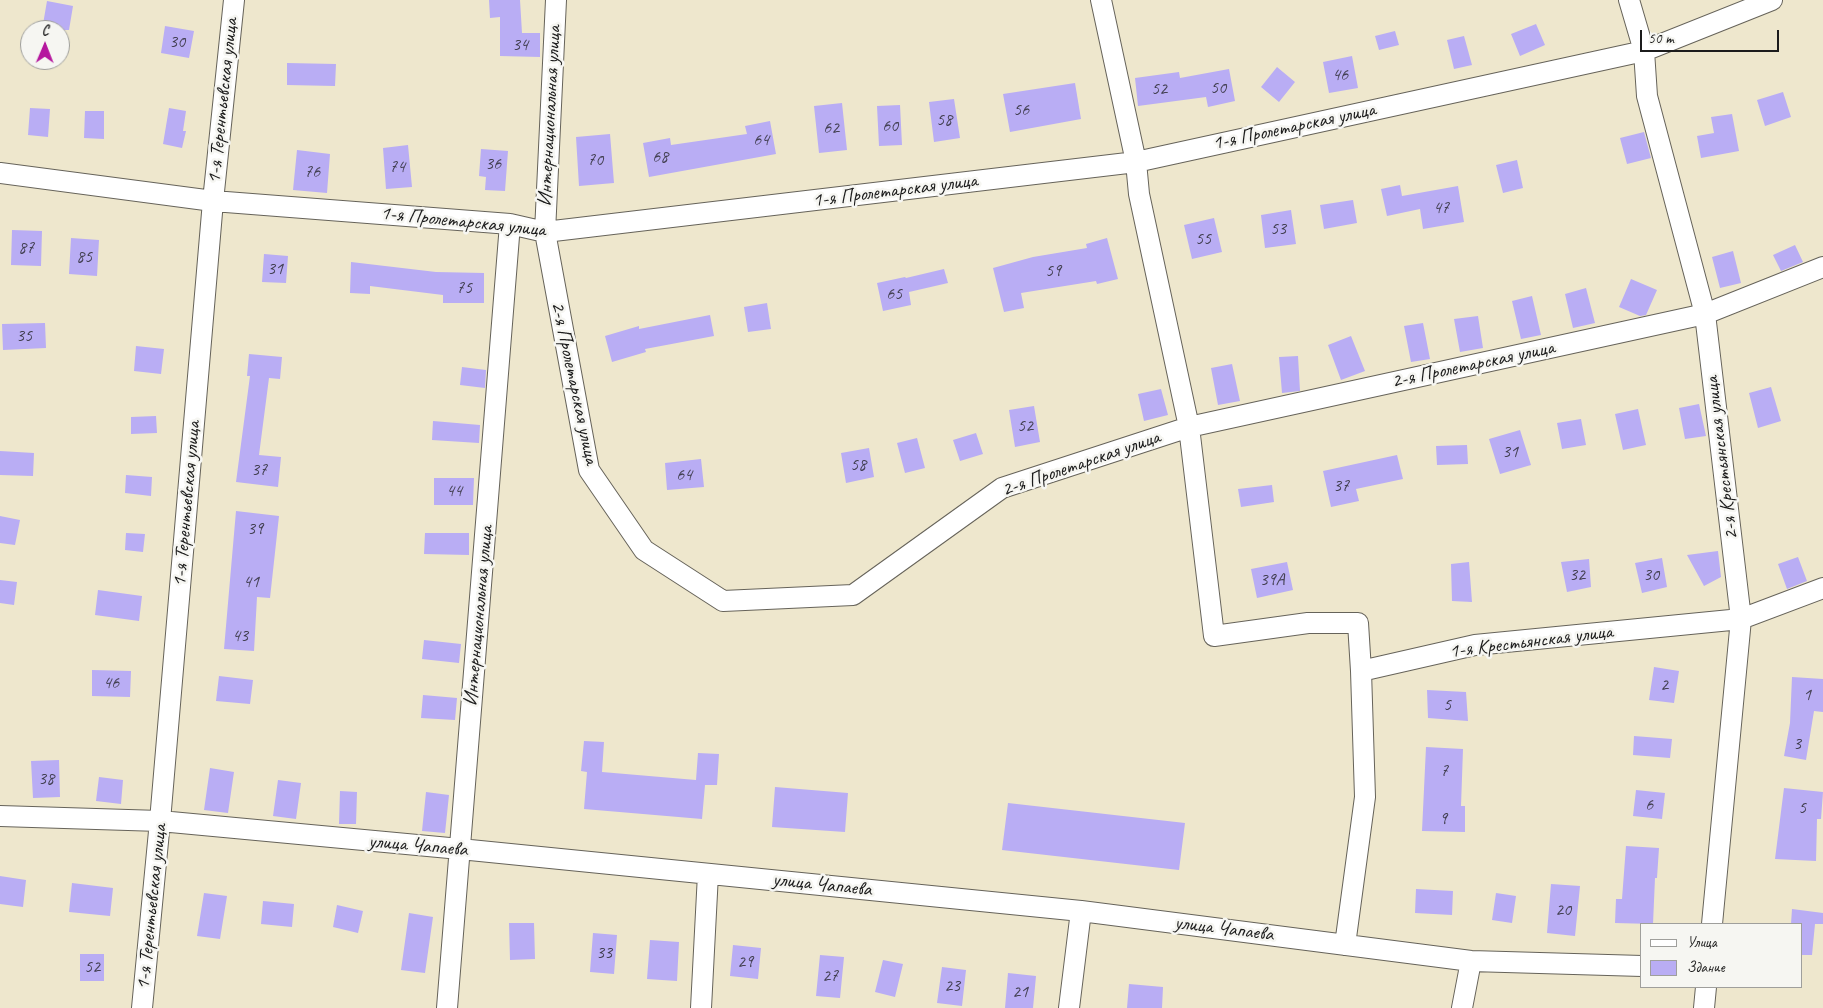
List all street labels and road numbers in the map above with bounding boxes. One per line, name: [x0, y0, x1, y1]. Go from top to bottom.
street label: 1-я Терентьевская улица: [202, 17, 244, 185]
street label: Интернациональная улица: [533, 25, 567, 207]
street label: 1-я Пролетарская улица: [1210, 98, 1378, 156]
street label: 1-я Пролетарская улица: [811, 169, 979, 213]
street label: 1-я Пролетарская улица: [379, 201, 547, 243]
street label: 2-я Пролетарская улица: [545, 299, 603, 467]
street label: 2-я Пролетарская улица: [1389, 336, 1557, 394]
street label: 2-я Крестьянская улица: [1700, 375, 1744, 541]
street label: 1-я Терентьевская улица: [168, 420, 206, 588]
street label: 2-я Пролетарская улица: [999, 426, 1163, 502]
street label: Интернациональная улица: [459, 525, 499, 707]
street label: 1-я Крестьянская улица: [1448, 620, 1614, 664]
street label: 1-я Терентьевская улица: [131, 823, 173, 991]
street label: улица Чапаева: [367, 830, 469, 862]
street label: улица Чапаева: [771, 868, 873, 902]
street label: улица Чапаева: [1173, 911, 1275, 947]

